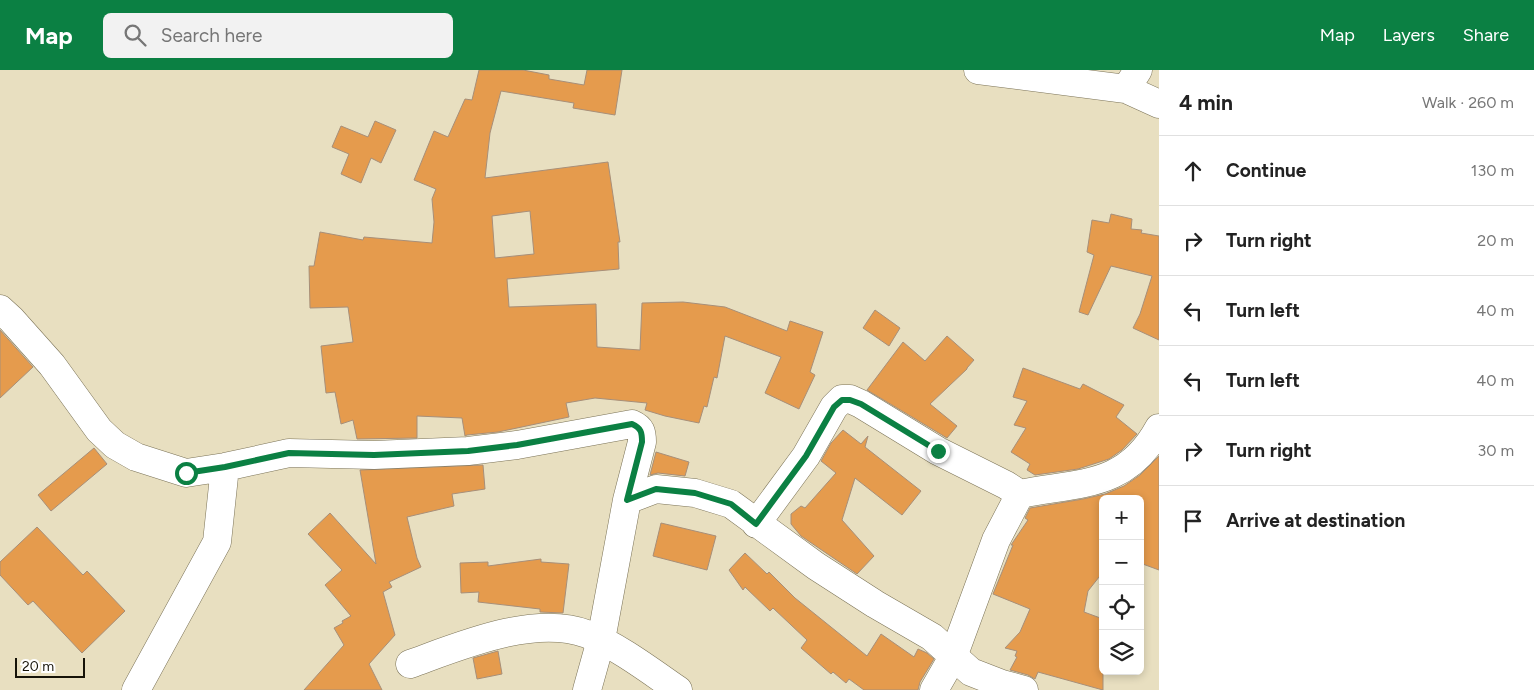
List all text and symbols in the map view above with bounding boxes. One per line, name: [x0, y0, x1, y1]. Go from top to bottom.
search box: [103, 13, 453, 58]
text: Map: [25, 21, 73, 50]
icon: search: [121, 21, 149, 49]
text: Search here: [161, 24, 262, 47]
text: Map: [1320, 24, 1355, 46]
text: Layers: [1383, 24, 1435, 46]
text: Share: [1463, 24, 1509, 46]
text: 4 min: [1179, 90, 1233, 115]
text: Walk · 260 m: [1422, 93, 1514, 112]
icon: ahead: [1179, 157, 1207, 185]
text: Continue: [1226, 159, 1306, 182]
text: 130 m: [1471, 161, 1514, 180]
icon: right: [1179, 227, 1207, 255]
text: Turn right: [1226, 229, 1312, 252]
text: 20 m: [1477, 231, 1514, 250]
icon: left: [1179, 297, 1207, 325]
text: Turn left: [1226, 299, 1300, 322]
text: 40 m: [1476, 301, 1514, 320]
icon: left: [1179, 367, 1207, 395]
text: Turn left: [1226, 369, 1300, 392]
text: 40 m: [1476, 371, 1514, 390]
icon: right: [1179, 437, 1207, 465]
text: Turn right: [1226, 439, 1312, 462]
route end: [927, 440, 950, 463]
text: 30 m: [1477, 441, 1514, 460]
route start: [175, 462, 198, 485]
map controls: [1099, 495, 1144, 675]
button: +: [1099, 495, 1144, 540]
icon: arrive: [1179, 507, 1207, 535]
text: Arrive at destination: [1226, 509, 1405, 532]
button: −: [1099, 540, 1144, 585]
button: locate: [1099, 585, 1144, 630]
button: layers: [1099, 630, 1144, 675]
scale bar: [15, 655, 85, 678]
text: 20 m: [22, 658, 54, 675]

